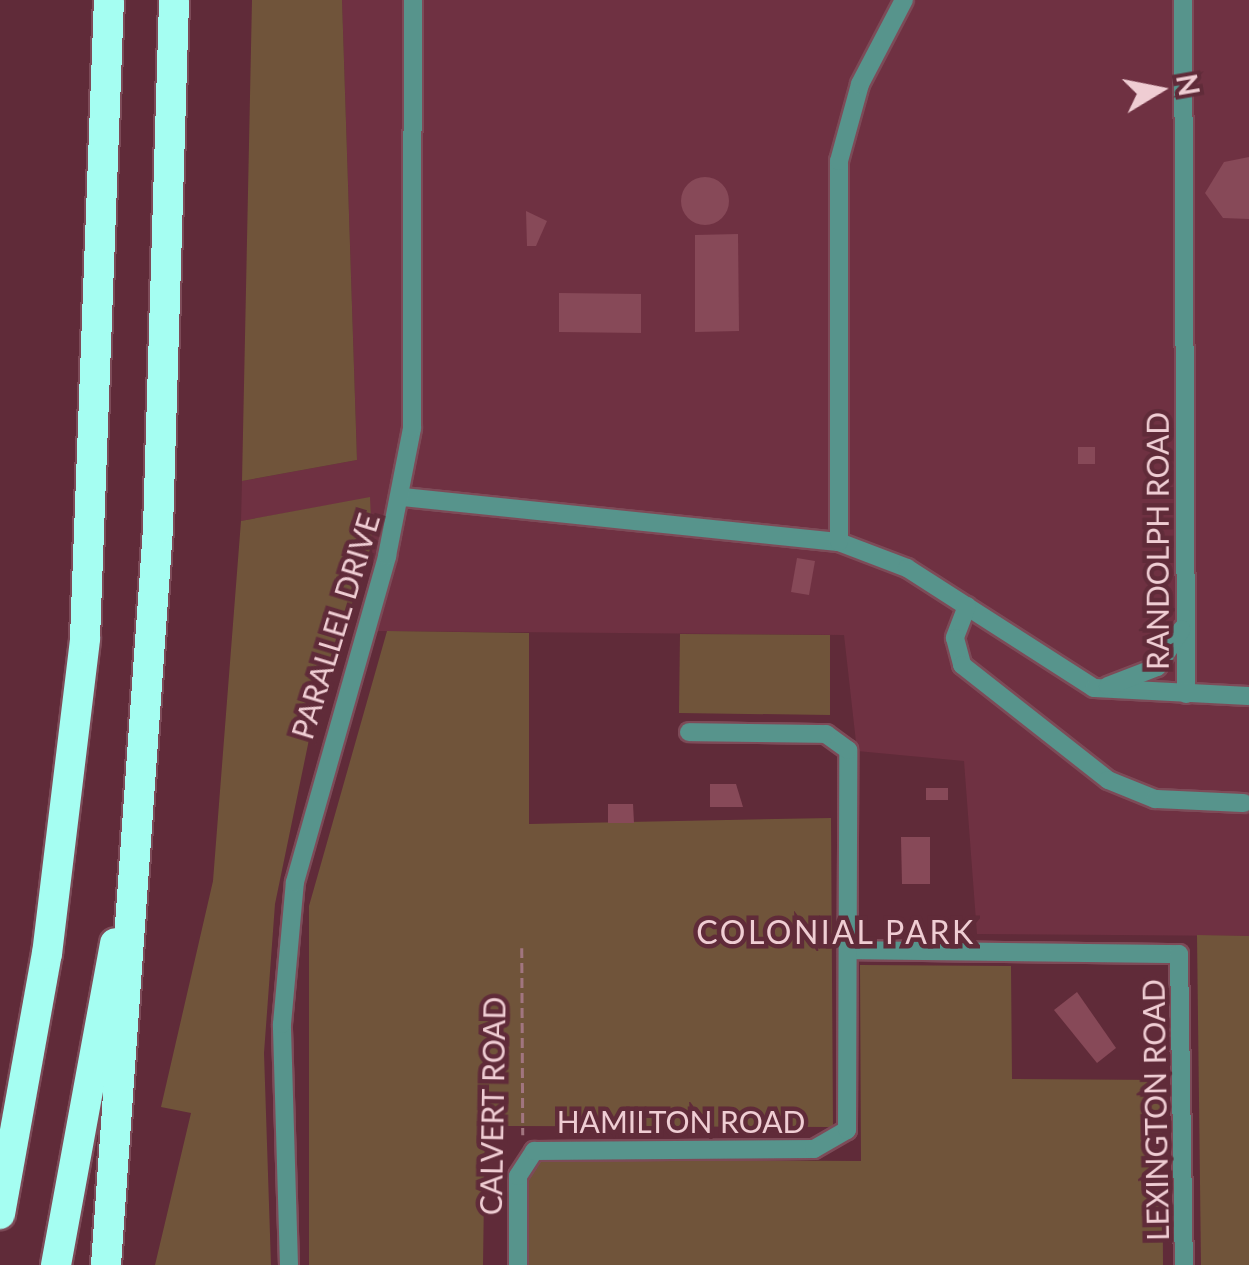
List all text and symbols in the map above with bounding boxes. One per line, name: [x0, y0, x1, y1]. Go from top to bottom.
north arrow: [1109, 40, 1209, 140]
text: N: [1170, 71, 1207, 98]
street label: RANDOLPH ROAD: [1139, 412, 1175, 670]
street label: PARALLEL DRIVE: [283, 508, 387, 744]
district label: COLONIAL PARK: [696, 913, 976, 951]
street label: LEXINGTON ROAD: [1135, 979, 1175, 1241]
street label: CALVERT ROAD: [472, 996, 512, 1216]
street label: HAMILTON ROAD: [557, 1103, 805, 1139]

